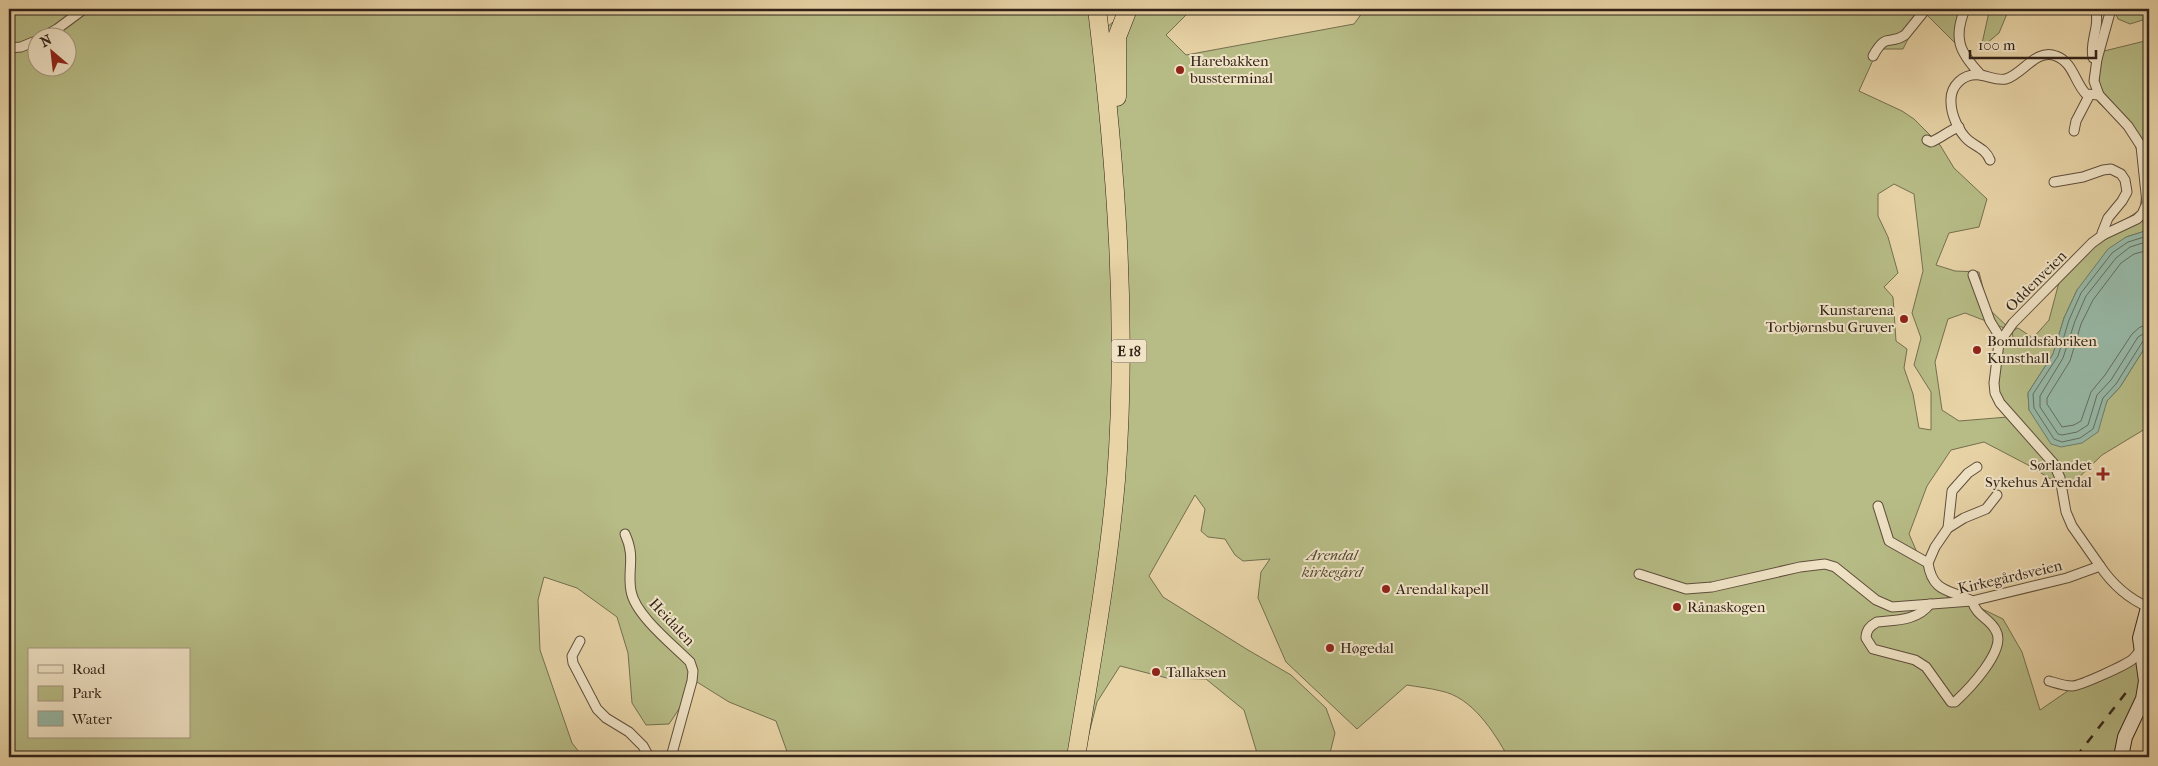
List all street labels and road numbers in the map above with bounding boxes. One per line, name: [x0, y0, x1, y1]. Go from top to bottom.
street label: Oddenveien: [2002, 246, 2071, 315]
road number: E 18: [1112, 340, 1146, 362]
street label: Kirkegårdsveien: [1956, 556, 2064, 598]
street label: Heidalen: [645, 594, 699, 650]

